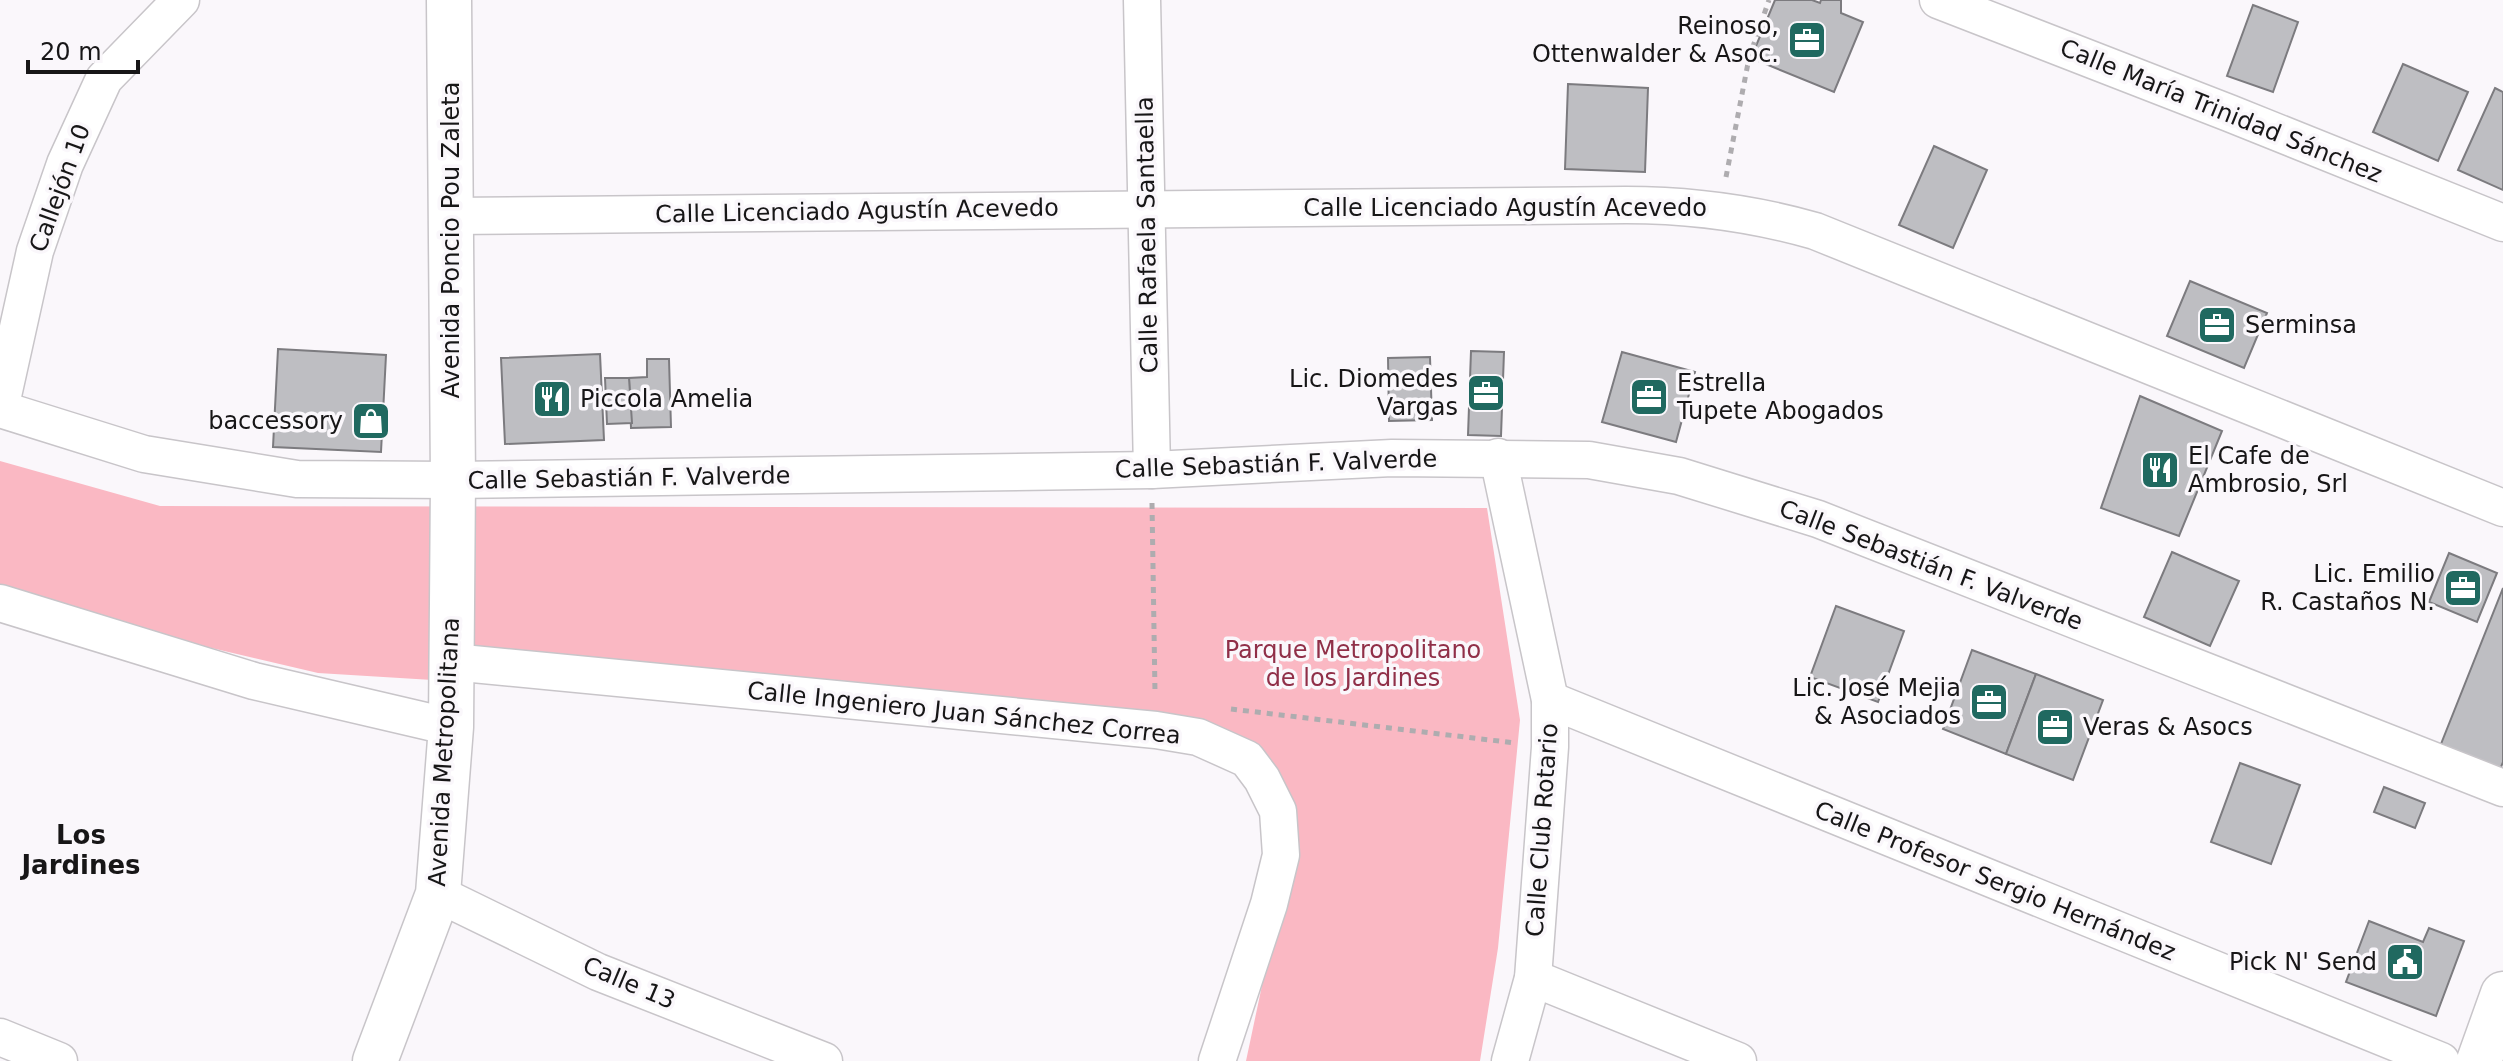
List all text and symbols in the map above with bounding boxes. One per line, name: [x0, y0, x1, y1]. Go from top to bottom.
place label: Reinoso, Ottenwalder & Asoc.: [1532, 12, 1779, 68]
office icon: Reinoso, Ottenwalder & Asoc.: [1786, 19, 1828, 61]
scale bar: [28, 24, 138, 74]
street label: Calle María Trinidad Sánchez: [2056, 33, 2386, 189]
text: 20 m: [40, 38, 102, 66]
street label: Avenida Poncio Pou Zaleta: [437, 82, 465, 398]
street label: Calle Rafaela Santaella: [1131, 96, 1163, 374]
street label: Callejón 10: [24, 120, 96, 256]
street label: Calle Licenciado Agustín Acevedo: [655, 193, 1059, 229]
street label: Calle Licenciado Agustín Acevedo: [1303, 194, 1707, 222]
office icon: Serminsa: [2196, 304, 2238, 346]
place label: Serminsa: [2245, 311, 2357, 339]
place label: Lic. Diomedes Vargas: [1289, 365, 1458, 421]
place label: Estrella Tupete Abogados: [1676, 369, 1884, 425]
office icon: Lic. Diomedes Vargas: [1465, 372, 1507, 414]
office icon: Estrella Tupete Abogados: [1628, 376, 1670, 418]
restaurant icon: Piccola Amelia: [531, 378, 573, 420]
place label: Piccola Amelia: [580, 385, 753, 413]
shop icon: baccessory: [350, 400, 392, 442]
place label: baccessory: [208, 407, 343, 435]
place label: El Cafe de Ambrosio, Srl: [2188, 442, 2348, 498]
street label: Calle Sebastián F. Valverde: [1114, 444, 1438, 484]
restaurant icon: El Cafe de Ambrosio, Srl: [2139, 449, 2181, 491]
street label: Calle Sebastián F. Valverde: [467, 461, 791, 495]
street label: Calle Sebastián F. Valverde: [1775, 494, 2087, 636]
place label: Lic. Emilio R. Castaños N.: [2260, 560, 2435, 616]
office icon: Lic. Emilio R. Castaños N.: [2442, 567, 2484, 609]
street label: Avenida Metropolitana: [423, 617, 465, 887]
park label: Parque Metropolitano de los Jardines: [1225, 636, 1481, 692]
place label: Lic. José Mejia & Asociados: [1792, 674, 1961, 730]
street label: Calle Ingeniero Juan Sánchez Correa: [746, 676, 1182, 750]
office icon: Lic. José Mejia & Asociados: [1968, 681, 2010, 723]
office icon: Veras & Asocs: [2034, 706, 2076, 748]
place label: Veras & Asocs: [2083, 713, 2253, 741]
street label: Calle Club Rotario: [1521, 722, 1563, 938]
street label: Calle Profesor Sergio Hernández: [1810, 796, 2180, 966]
district label: Los Jardines: [19, 820, 141, 880]
public building icon: Pick N' Send: [2384, 941, 2426, 983]
place label: Pick N' Send: [2229, 948, 2377, 976]
street label: Calle 13: [579, 951, 679, 1015]

